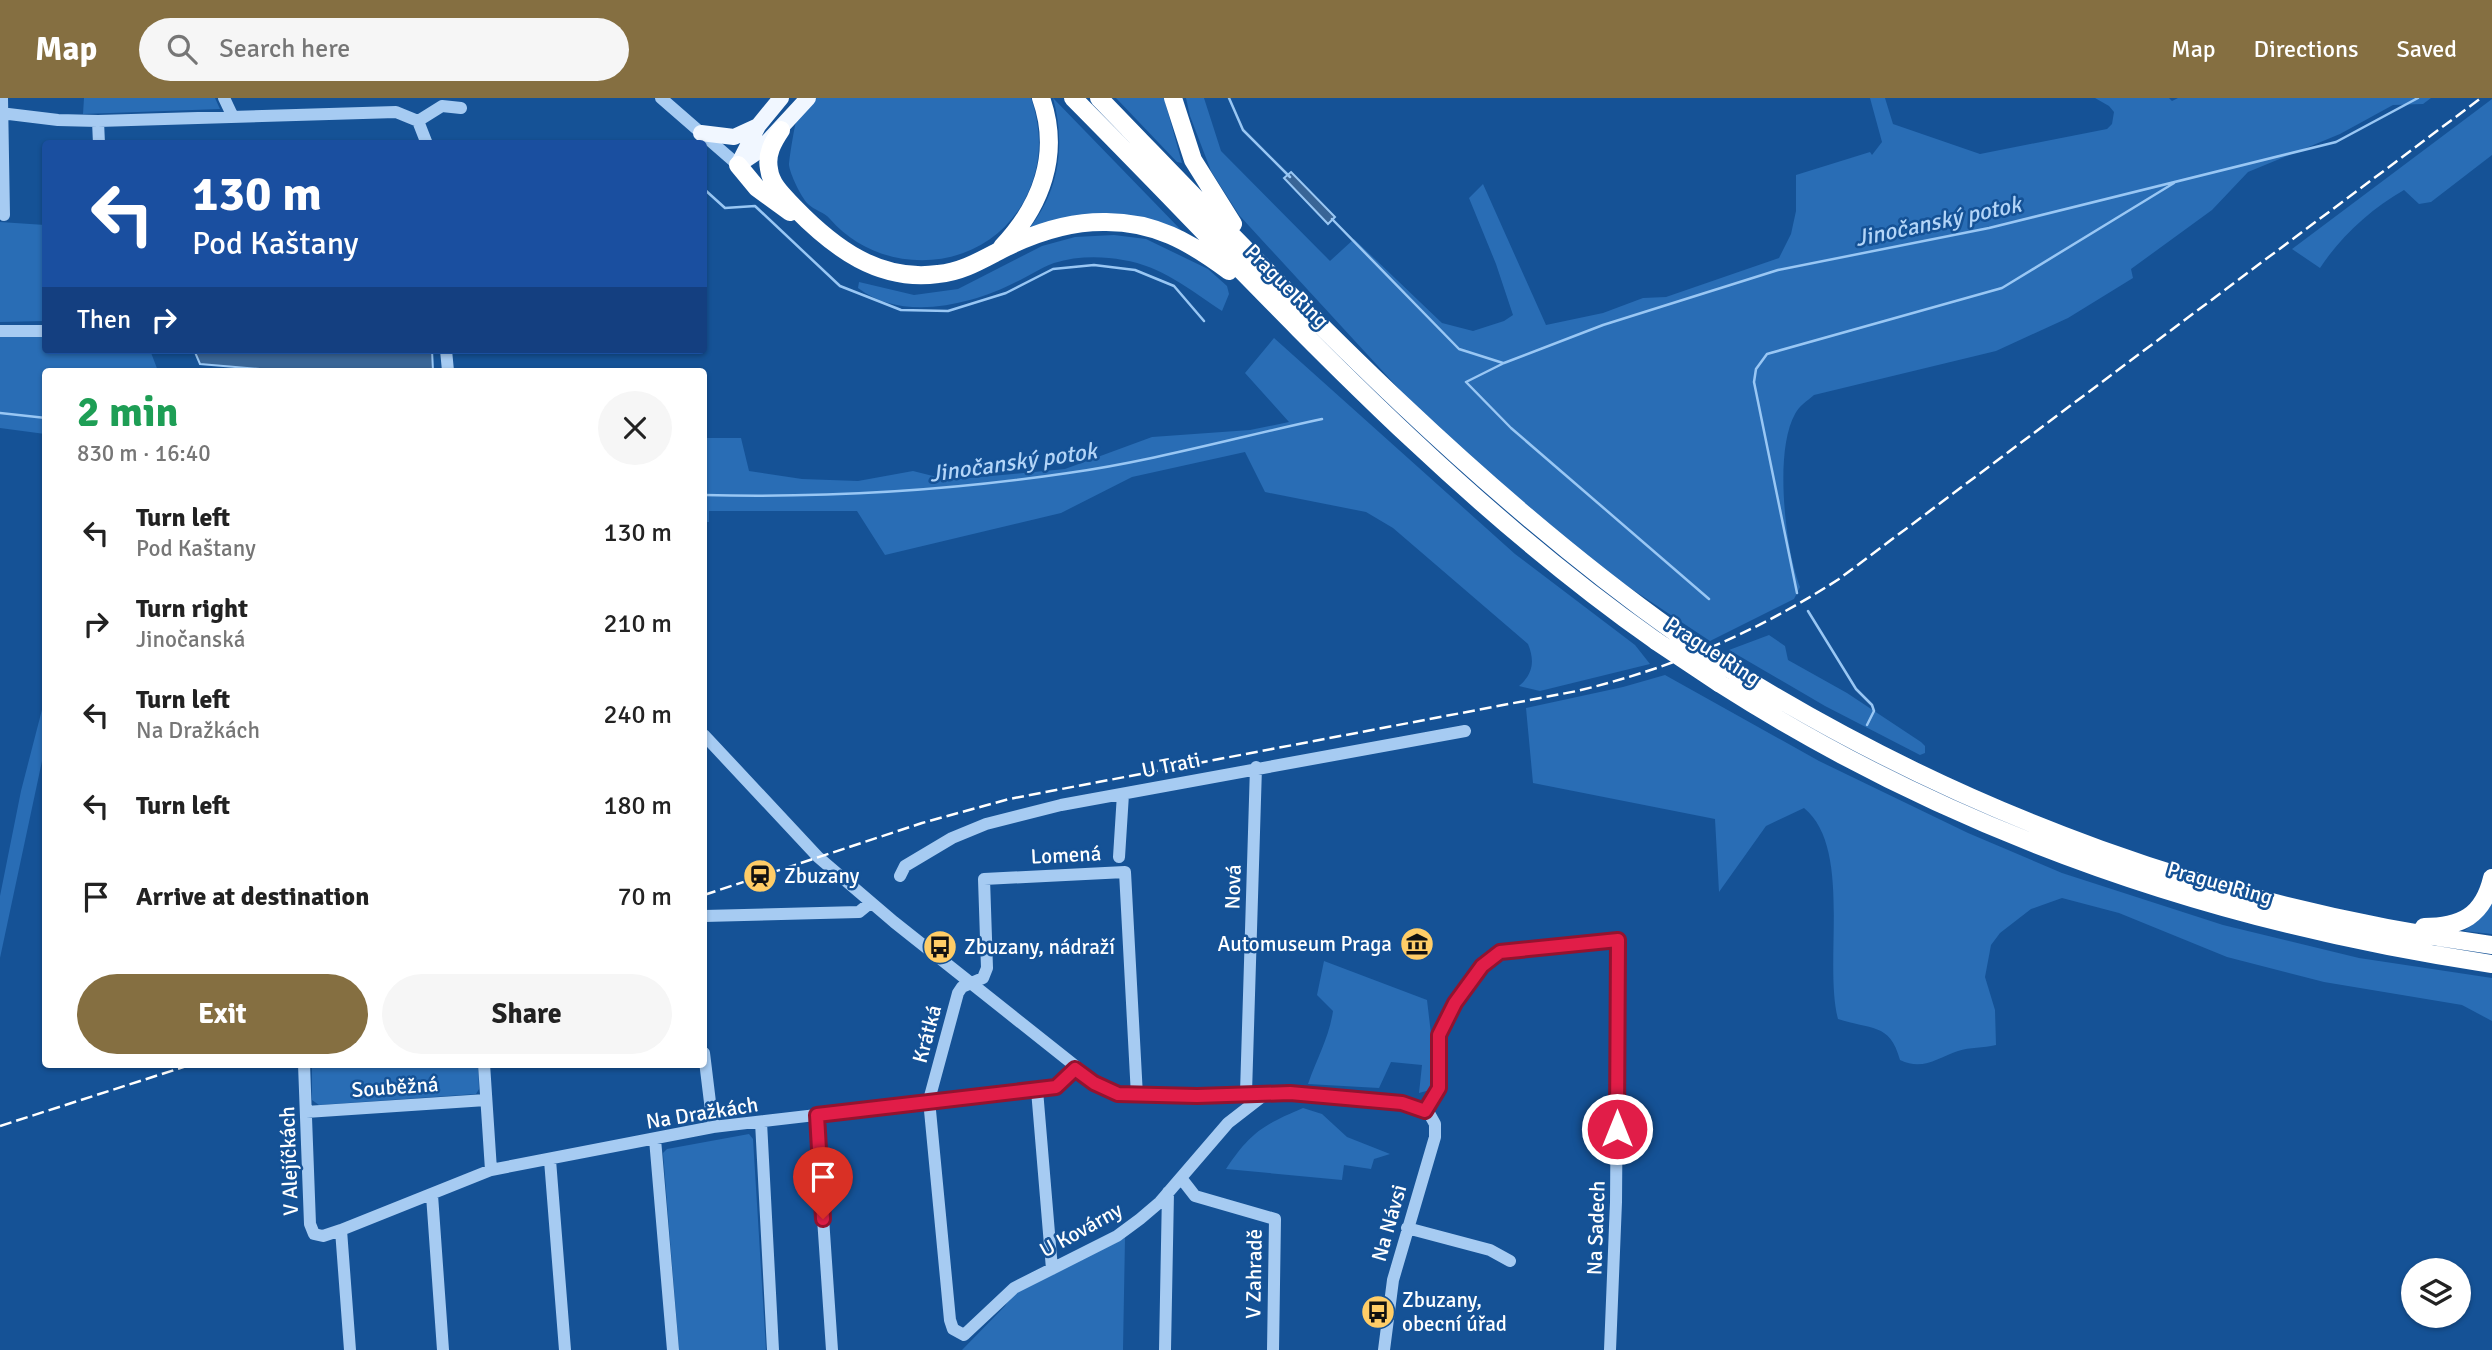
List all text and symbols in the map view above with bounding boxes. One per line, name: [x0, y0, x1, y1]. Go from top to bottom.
search box: [139, 18, 629, 81]
text: Map: [35, 29, 97, 70]
icon: search: [163, 30, 201, 68]
text: Search here: [219, 33, 350, 65]
text: Map: [2171, 34, 2216, 64]
text: Directions: [2254, 34, 2359, 64]
text: Saved: [2397, 34, 2457, 64]
text: 130 m: [192, 164, 322, 224]
icon: left: [77, 168, 168, 259]
water label: Jinočanský potok: [1853, 189, 2026, 253]
text: Pod Kaštany: [192, 224, 359, 263]
street label: Prague Ring: [1240, 239, 1334, 333]
icon: right: [145, 301, 183, 339]
text: Then: [77, 304, 131, 336]
text: 2 min: [77, 387, 178, 438]
button: close: [598, 391, 672, 465]
water label: Jinočanský potok: [927, 436, 1101, 489]
text: 830 m · 16:40: [77, 439, 211, 468]
text: Turn left: [136, 502, 230, 534]
icon: left: [77, 514, 115, 552]
text: 130 m: [603, 517, 672, 549]
text: Pod Kaštany: [136, 534, 256, 563]
text: Turn right: [136, 593, 248, 625]
icon: right: [77, 605, 115, 643]
text: 210 m: [603, 608, 672, 640]
street label: Prague Ring: [1661, 611, 1765, 691]
text: Jinočanská: [136, 625, 245, 654]
text: Turn left: [136, 684, 230, 716]
icon: left: [77, 696, 115, 734]
text: 240 m: [603, 699, 672, 731]
text: Na Dražkách: [136, 716, 260, 745]
street label: U Trati: [1139, 747, 1203, 783]
icon: left: [77, 787, 115, 825]
text: Turn left: [136, 790, 230, 822]
text: 180 m: [603, 790, 672, 822]
street label: Lomená: [1030, 840, 1102, 870]
street label: Prague Ring: [2164, 856, 2276, 910]
station icon: Zbuzany: [741, 857, 779, 895]
place label: Zbuzany: [784, 863, 859, 889]
street label: Nová: [1219, 864, 1247, 910]
icon: arrive: [77, 878, 115, 916]
text: Arrive at destination: [136, 881, 369, 913]
text: 70 m: [617, 881, 672, 913]
museum icon: Automuseum Praga: [1398, 925, 1436, 963]
bus stop icon: Zbuzany, nádraží: [921, 928, 959, 966]
place label: Automuseum Praga: [1218, 931, 1392, 957]
place label: Zbuzany, nádraží: [964, 934, 1115, 960]
button: Exit: [77, 974, 368, 1054]
button: Share: [382, 974, 672, 1054]
street label: Krátká: [907, 1002, 947, 1066]
street label: Souběžná: [351, 1071, 439, 1103]
street label: Na Dražkách: [644, 1091, 760, 1135]
position arrow: [1580, 1092, 1654, 1166]
street label: V Alejíčkách: [274, 1106, 304, 1216]
pin: [793, 1147, 853, 1219]
icon: arrive: [804, 1158, 842, 1196]
street label: Na Sadech: [1581, 1180, 1611, 1276]
street label: Na Návsi: [1366, 1182, 1412, 1264]
street label: U Kovárny: [1035, 1197, 1127, 1263]
street label: V Zahradě: [1240, 1229, 1268, 1319]
map controls: [2401, 1258, 2471, 1328]
button: layers: [2401, 1258, 2471, 1328]
place label: Zbuzany, obecní úřad: [1402, 1287, 1507, 1337]
bus stop icon: Zbuzany, obecní úřad: [1359, 1293, 1397, 1331]

